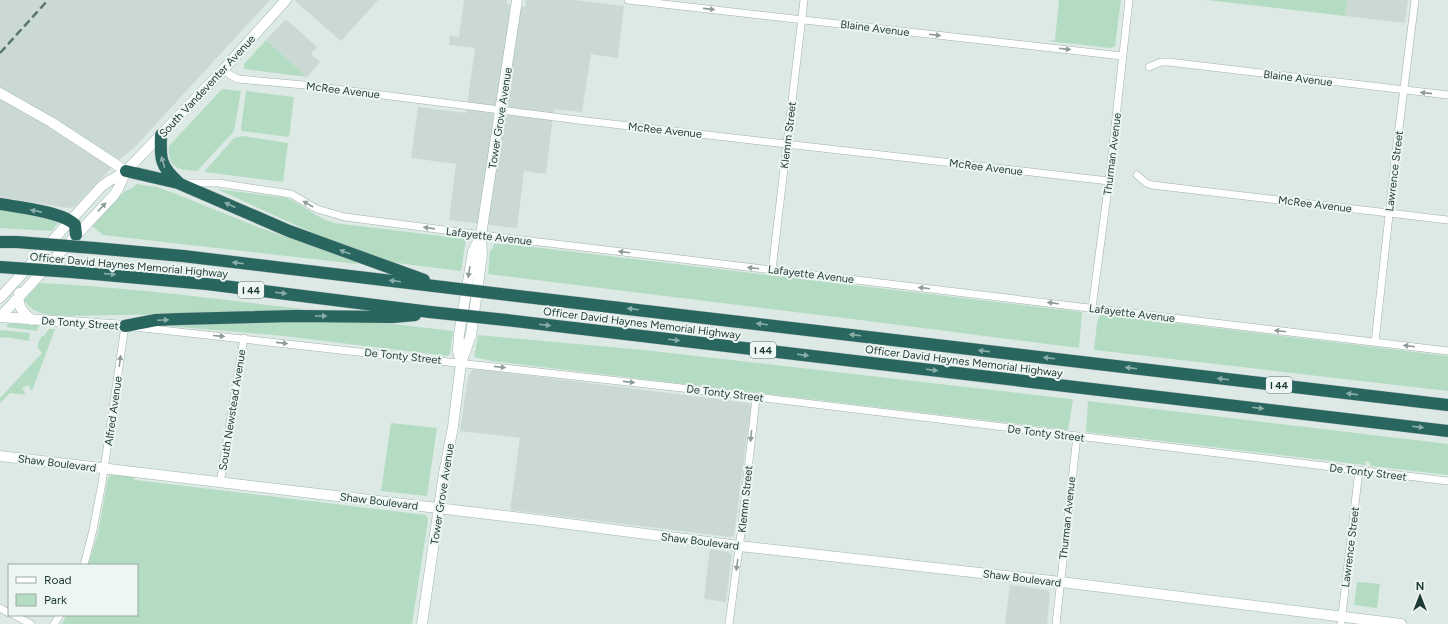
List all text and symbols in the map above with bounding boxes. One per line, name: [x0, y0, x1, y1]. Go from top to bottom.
one-way arrow: [703, 6, 715, 12]
street label: Blaine Avenue: [840, 18, 910, 39]
one-way arrow: [929, 31, 942, 38]
street label: South Vandeventer Avenue: [157, 33, 258, 140]
one-way arrow: [1059, 46, 1071, 53]
street label: Tower Grove Avenue: [486, 66, 515, 170]
street label: Blaine Avenue: [1263, 68, 1333, 89]
street label: McRee Avenue: [305, 80, 380, 101]
one-way arrow: [1420, 89, 1432, 96]
street label: Klemm Street: [778, 101, 799, 169]
street label: Thurman Avenue: [1101, 112, 1124, 196]
street label: McRee Avenue: [627, 120, 702, 141]
street label: Lawrence Street: [1383, 130, 1406, 212]
one-way arrow: [160, 155, 166, 167]
street label: McRee Avenue: [948, 157, 1023, 178]
street label: McRee Avenue: [1277, 194, 1352, 215]
one-way arrow: [303, 200, 314, 207]
one-way arrow: [98, 202, 107, 212]
one-way arrow: [224, 202, 235, 208]
one-way arrow: [30, 207, 42, 213]
one-way arrow: [423, 225, 435, 231]
street label: Lafayette Avenue: [445, 225, 533, 248]
one-way arrow: [339, 249, 351, 255]
one-way arrow: [618, 249, 630, 255]
street label: Officer David Haynes Memorial Highway: [29, 250, 229, 281]
one-way arrow: [232, 260, 244, 266]
street label: Lafayette Avenue: [767, 263, 855, 286]
one-way arrow: [747, 264, 759, 271]
one-way arrow: [466, 265, 472, 278]
one-way arrow: [104, 271, 116, 278]
one-way arrow: [389, 278, 401, 284]
road number: I 44: [238, 282, 264, 298]
one-way arrow: [918, 285, 930, 291]
one-way arrow: [275, 290, 287, 297]
one-way arrow: [1047, 300, 1059, 307]
street label: Lafayette Avenue: [1088, 302, 1176, 325]
street label: Officer David Haynes Memorial Highway: [542, 305, 742, 342]
one-way arrow: [627, 306, 639, 312]
one-way arrow: [315, 313, 328, 319]
street label: De Tonty Street: [41, 314, 119, 333]
one-way arrow: [157, 317, 170, 323]
one-way arrow: [539, 321, 551, 328]
one-way arrow: [756, 321, 768, 328]
one-way arrow: [1274, 327, 1286, 334]
one-way arrow: [849, 332, 861, 339]
one-way arrow: [213, 333, 225, 339]
one-way arrow: [668, 336, 680, 343]
one-way arrow: [276, 339, 289, 346]
road number: I 44: [750, 342, 776, 358]
street label: Officer David Haynes Memorial Highway: [864, 343, 1064, 380]
one-way arrow: [1403, 343, 1415, 349]
street label: De Tonty Street: [364, 346, 442, 367]
one-way arrow: [978, 347, 990, 354]
street label: South Newstead Avenue: [216, 349, 248, 472]
one-way arrow: [797, 352, 809, 358]
one-way arrow: [117, 355, 123, 367]
one-way arrow: [1043, 355, 1055, 361]
one-way arrow: [494, 364, 506, 370]
one-way arrow: [1125, 365, 1137, 371]
one-way arrow: [926, 367, 938, 373]
street label: Alfred Avenue: [102, 375, 125, 447]
one-way arrow: [1217, 375, 1229, 382]
road number: I 44: [1266, 377, 1292, 393]
one-way arrow: [623, 379, 635, 385]
street label: De Tonty Street: [686, 382, 764, 405]
one-way arrow: [1346, 391, 1358, 397]
one-way arrow: [1252, 405, 1264, 412]
street label: De Tonty Street: [1007, 422, 1085, 445]
one-way arrow: [1412, 424, 1424, 430]
one-way arrow: [748, 430, 755, 442]
street label: Tower Grove Avenue: [428, 442, 457, 546]
street label: Shaw Boulevard: [17, 452, 97, 475]
street label: De Tonty Street: [1329, 461, 1407, 484]
street label: Klemm Street: [736, 465, 755, 533]
street label: Thurman Avenue: [1057, 476, 1078, 560]
street label: Shaw Boulevard: [339, 490, 419, 513]
street label: Lawrence Street: [1339, 506, 1362, 588]
street label: Shaw Boulevard: [660, 530, 740, 553]
one-way arrow: [734, 559, 740, 572]
legend: [8, 564, 138, 616]
street label: Shaw Boulevard: [982, 567, 1062, 590]
text: Road: [44, 573, 72, 587]
north arrow: [1400, 576, 1440, 616]
text: N: [1416, 580, 1424, 593]
text: Park: [44, 593, 67, 607]

